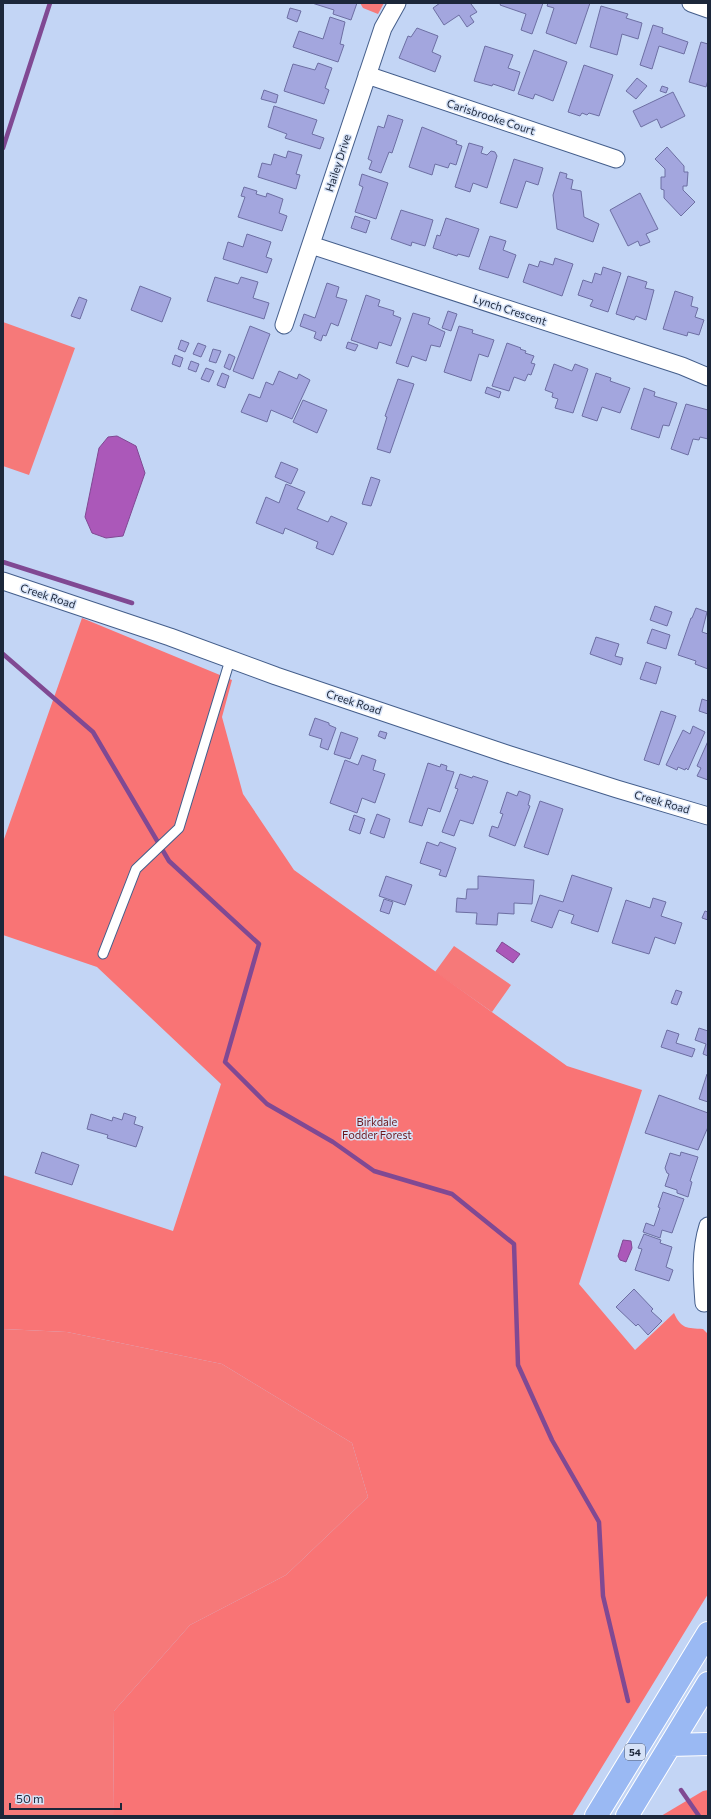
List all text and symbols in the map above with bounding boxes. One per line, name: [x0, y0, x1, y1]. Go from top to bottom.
street label: Carisbrooke Court: [445, 96, 537, 137]
street label: Hailey Drive: [322, 132, 353, 193]
street label: Lynch Crescent: [472, 292, 549, 328]
street label: Creek Road: [19, 581, 77, 611]
street label: Creek Road: [325, 687, 383, 717]
street label: Creek Road: [633, 787, 691, 816]
park label: Birkdale Fodder Forest: [342, 1115, 412, 1141]
road number: 54: [625, 1744, 645, 1760]
scale bar: [10, 1785, 121, 1811]
text: 50 m: [16, 1791, 44, 1805]

